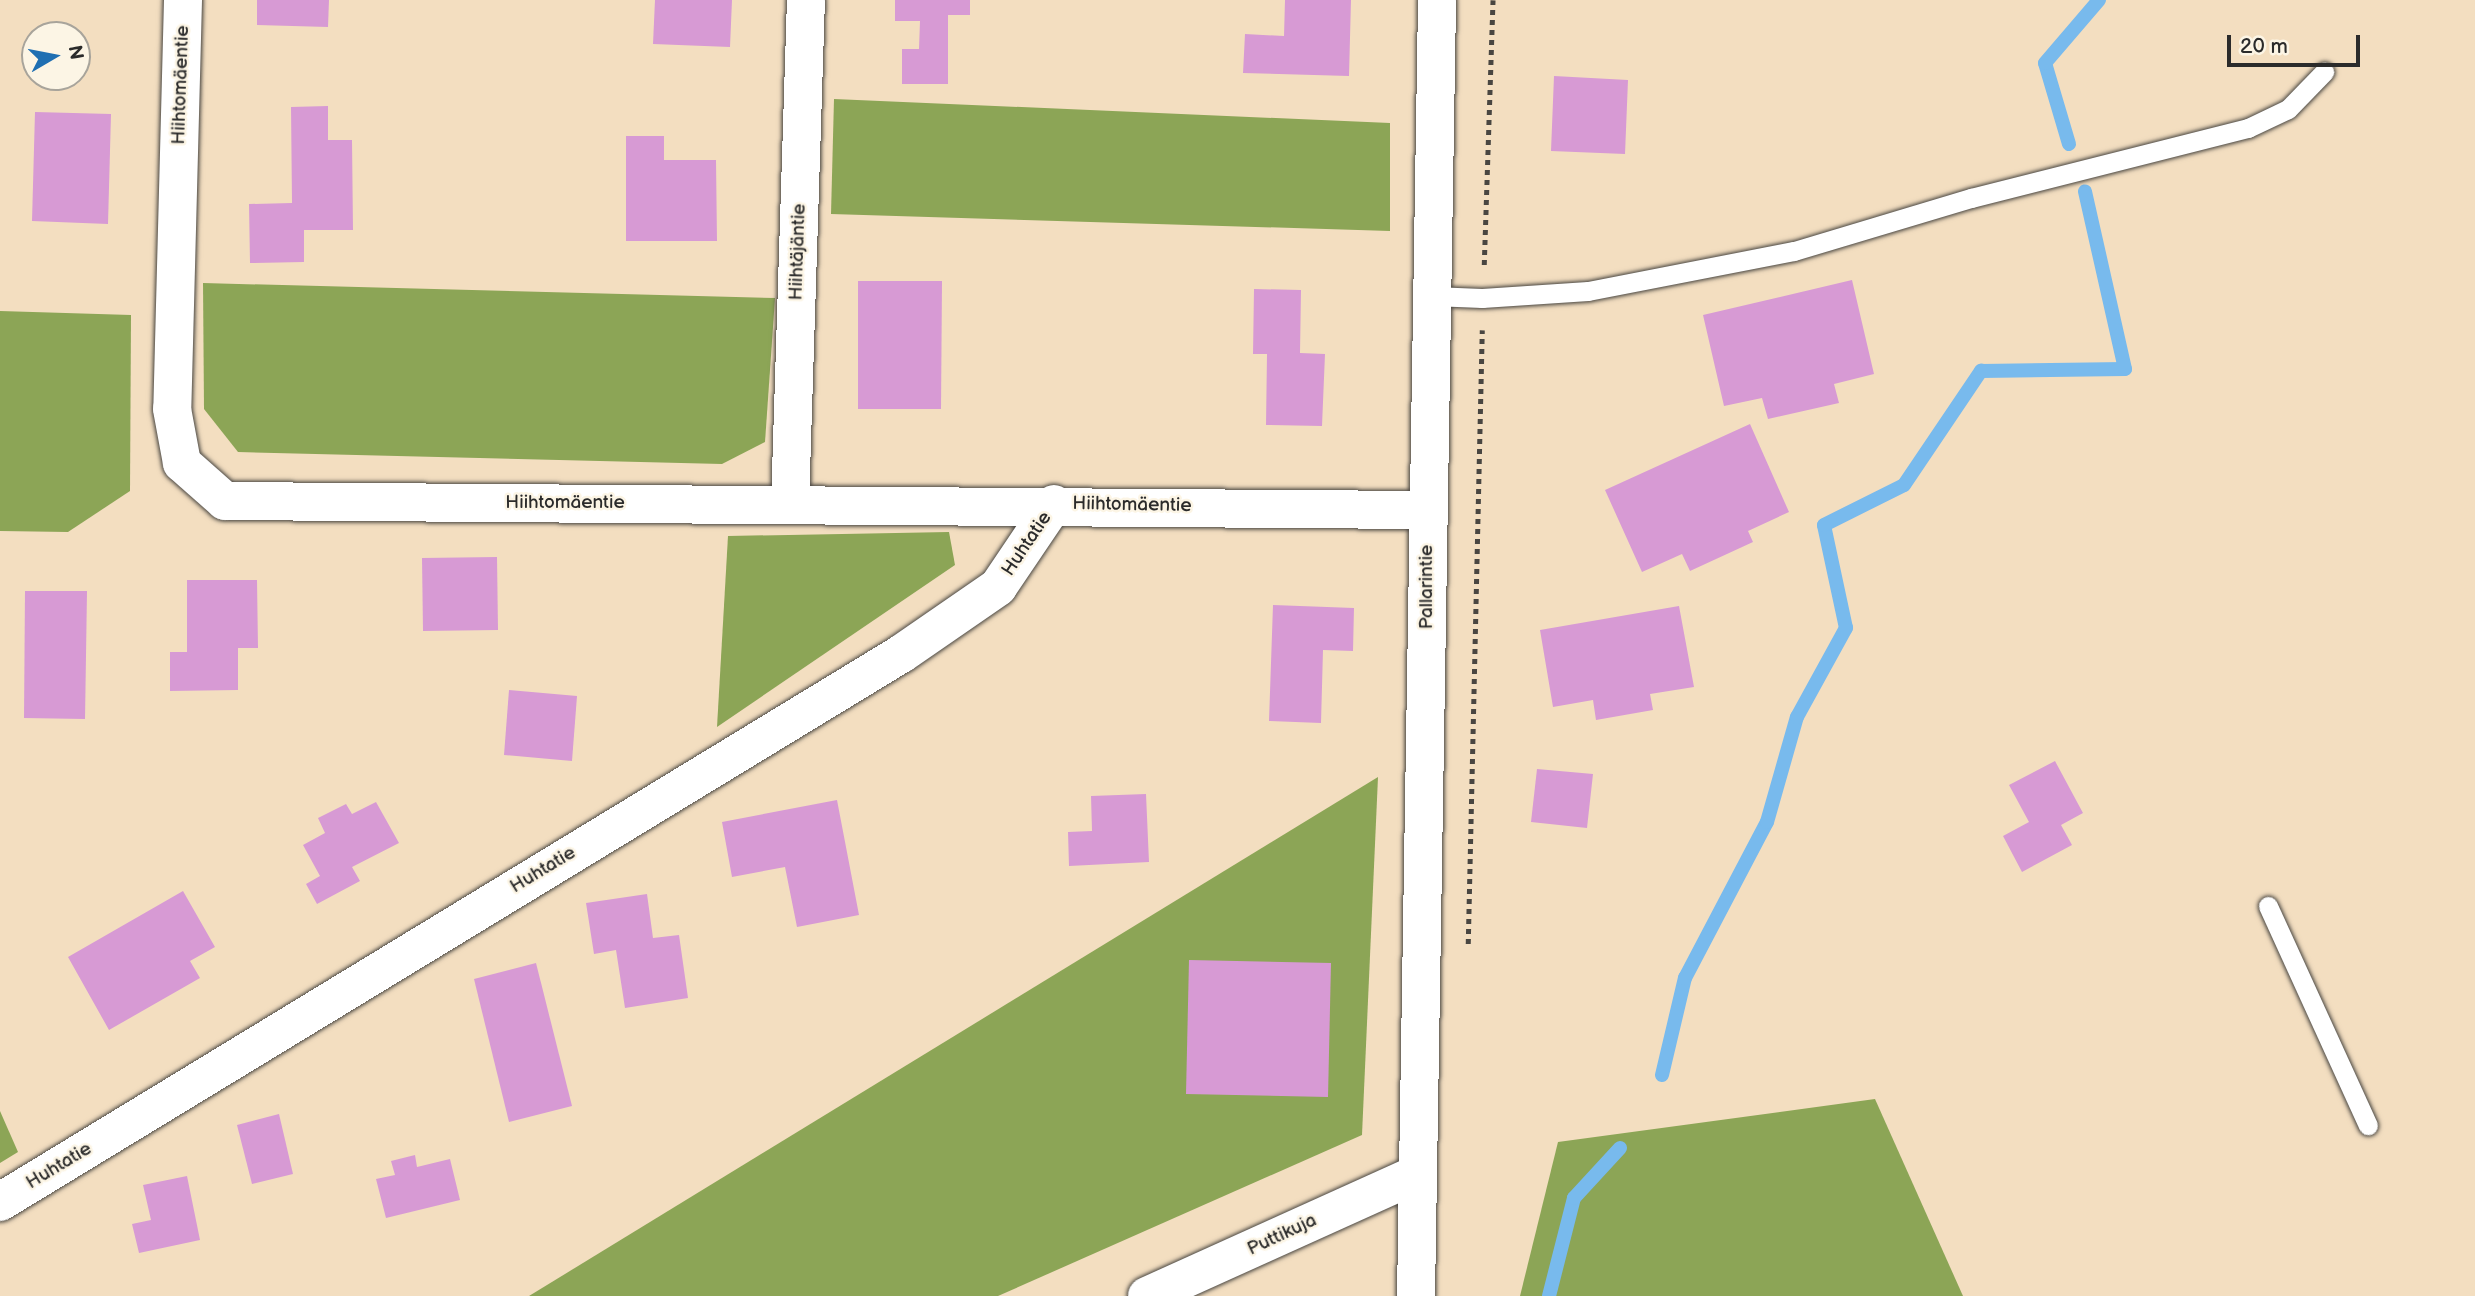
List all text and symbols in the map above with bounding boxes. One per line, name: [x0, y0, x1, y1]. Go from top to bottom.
north arrow: [21, 21, 91, 91]
scale bar: [2230, 21, 2363, 65]
street label: Hiihtomäentie: [168, 25, 194, 145]
text: 20 m: [2240, 34, 2288, 59]
text: N: [63, 44, 88, 62]
street label: Hiihtäjäntie: [785, 203, 811, 301]
street label: Hiihtomäentie: [505, 492, 625, 514]
street label: Hiihtomäentie: [1072, 493, 1192, 517]
street label: Huhtatie: [997, 508, 1057, 580]
street label: Pallarintie: [1416, 545, 1438, 629]
street label: Huhtatie: [506, 842, 580, 898]
street label: Huhtatie: [22, 1138, 96, 1194]
street label: Puttikuja: [1244, 1209, 1320, 1261]

